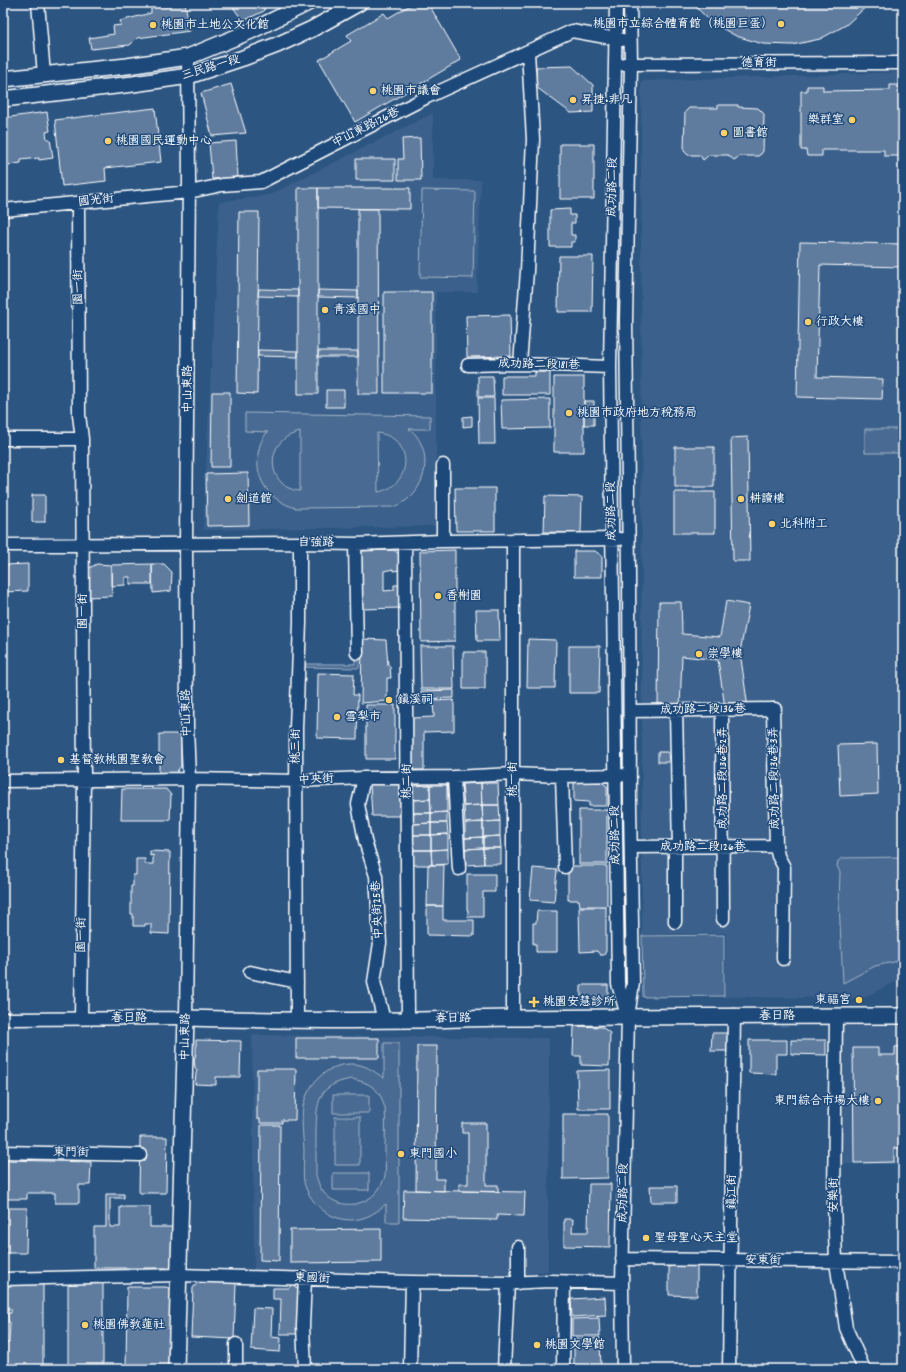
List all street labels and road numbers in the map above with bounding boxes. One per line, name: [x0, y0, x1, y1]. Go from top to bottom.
street label: 三民路一段: [180, 51, 242, 85]
street label: 德育街: [741, 55, 777, 72]
street label: 中山東路126巷: [329, 104, 403, 152]
street label: 成功路二段: [604, 157, 622, 217]
street label: 國光街: [77, 191, 115, 211]
street label: 園一街: [70, 269, 88, 305]
street label: 成功路二段181巷: [498, 356, 580, 374]
street label: 中山東路: [180, 365, 197, 413]
street label: 成功路二段: [603, 481, 621, 541]
street label: 自強路: [298, 534, 334, 552]
street label: 園一街: [75, 593, 92, 629]
street label: 中山東路: [178, 689, 196, 737]
street label: 成功路二段136巷: [660, 701, 746, 719]
street label: 成功路二段136巷2弄: [715, 726, 732, 830]
street label: 成功路二段136巷3弄: [766, 726, 784, 830]
street label: 桃三街: [288, 728, 305, 764]
street label: 桃一街: [505, 761, 522, 797]
street label: 桃二街: [399, 763, 416, 799]
street label: 中央街: [298, 771, 334, 789]
street label: 成功路二段: [607, 805, 625, 865]
street label: 成功路二段126巷: [660, 839, 746, 856]
street label: 中央街25巷: [368, 880, 388, 940]
street label: 園一街: [73, 917, 91, 953]
street label: 春日路: [759, 1008, 795, 1025]
street label: 春日路: [111, 1010, 147, 1027]
street label: 春日路: [435, 1010, 471, 1028]
street label: 中山東路: [177, 1013, 195, 1061]
street label: 東門街: [53, 1144, 89, 1162]
street label: 成功路二段: [615, 1163, 633, 1223]
street label: 鎮江街: [724, 1174, 741, 1210]
street label: 安樂街: [826, 1177, 843, 1213]
street label: 安東街: [745, 1252, 781, 1270]
street label: 東國街: [294, 1270, 330, 1288]

